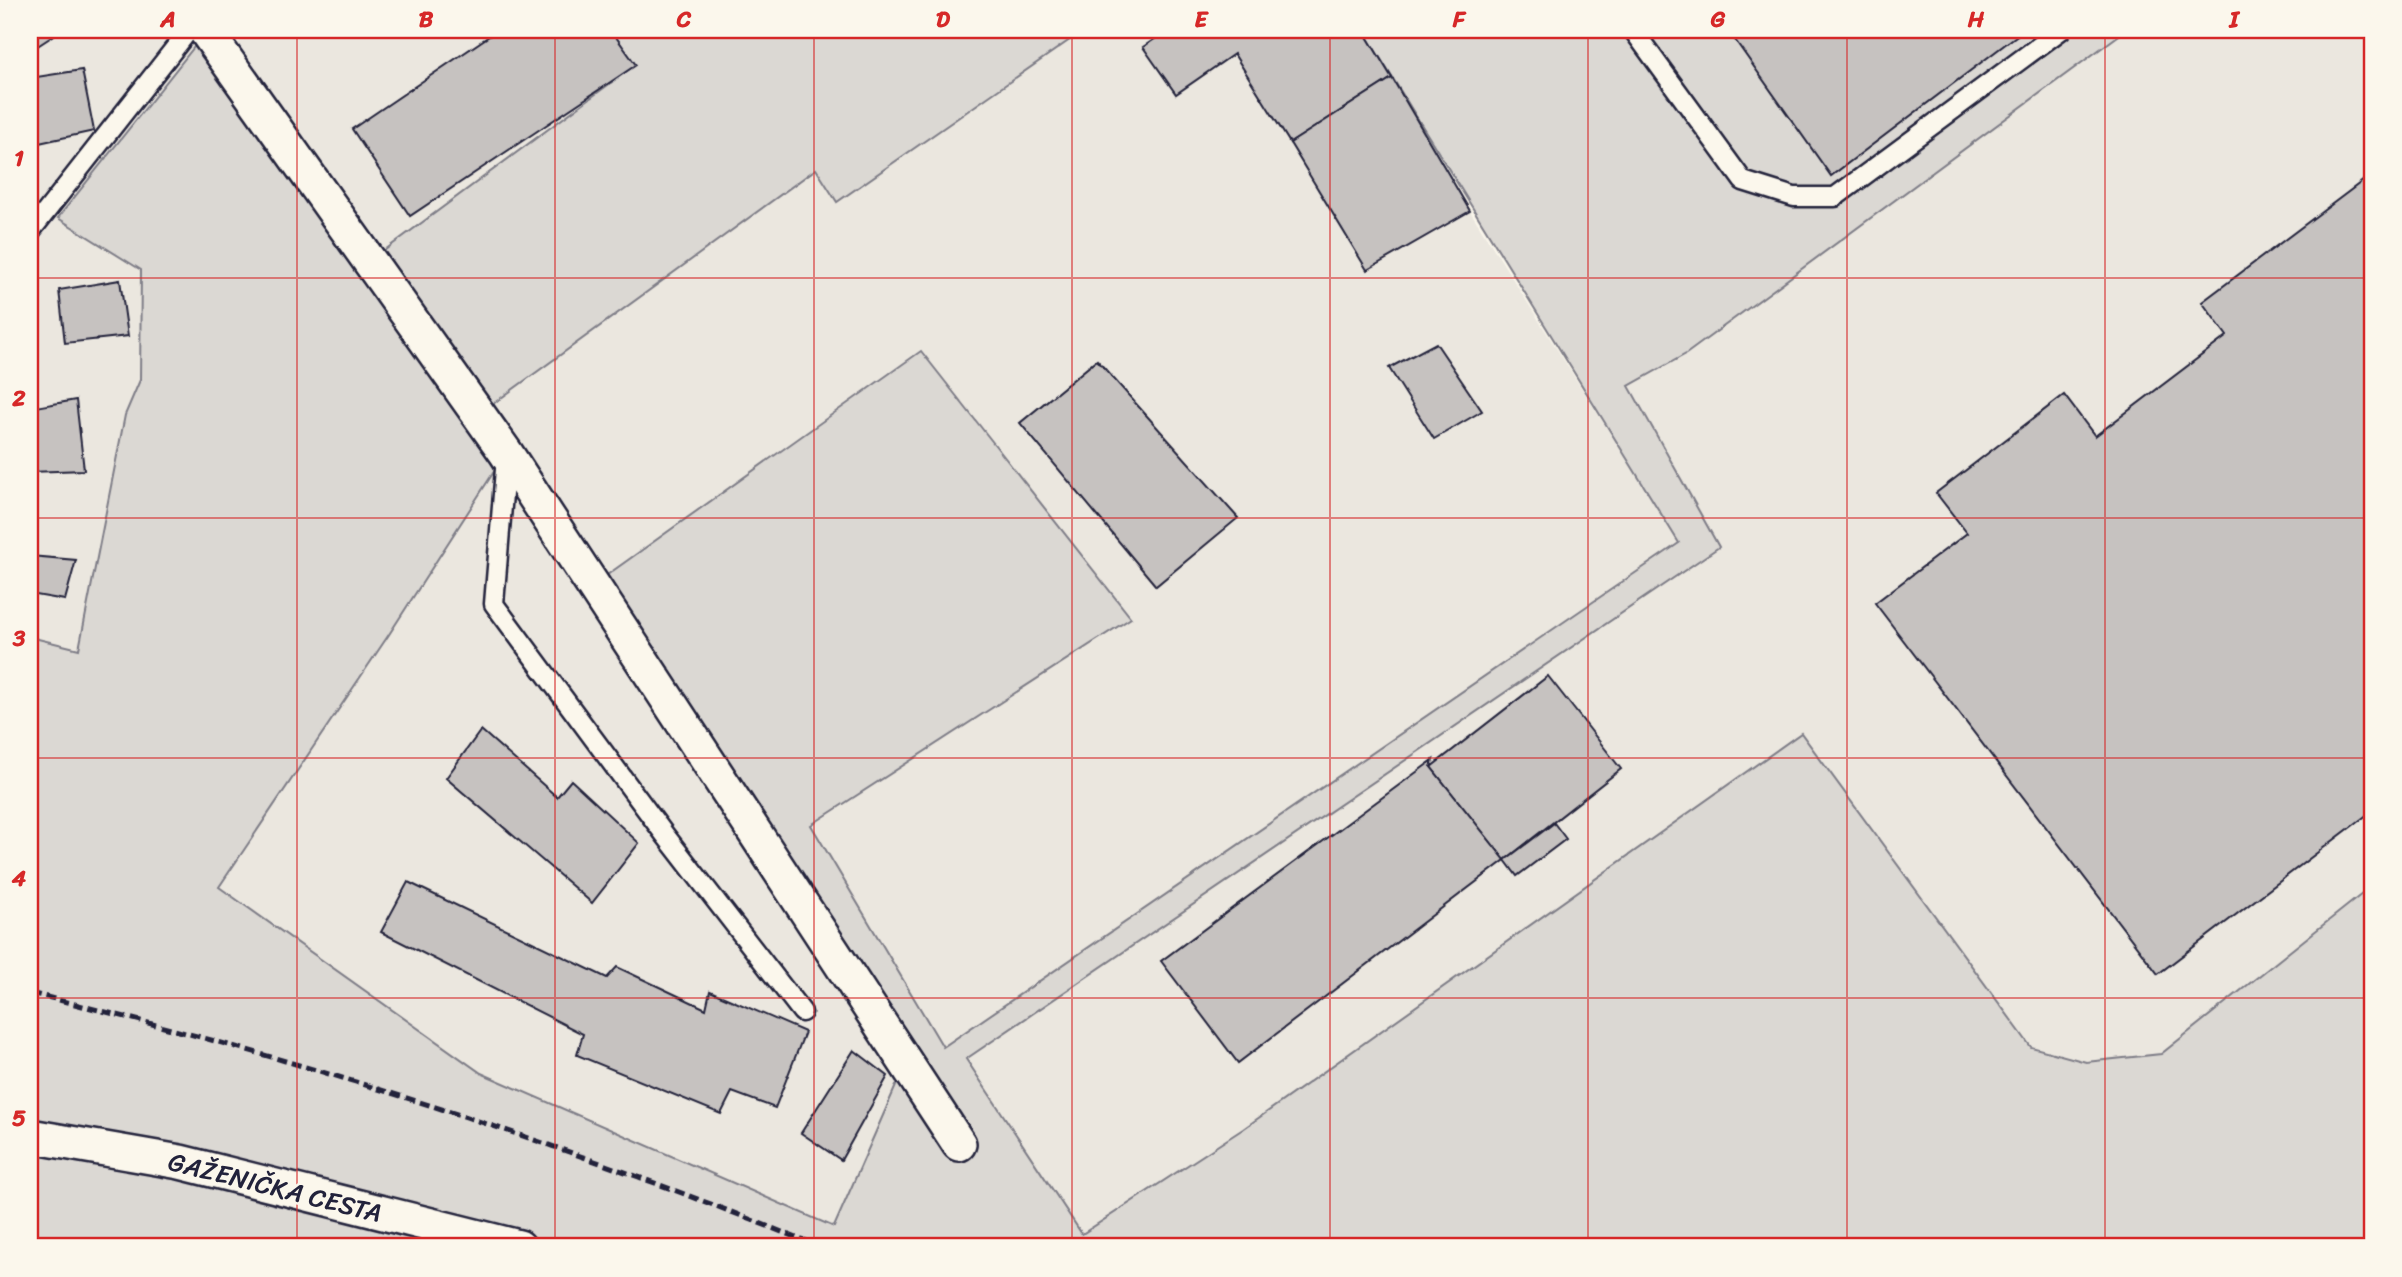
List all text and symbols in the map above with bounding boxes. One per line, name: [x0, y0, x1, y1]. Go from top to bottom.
text: A: [159, 0, 176, 40]
text: B: [419, 0, 434, 40]
text: C: [676, 0, 692, 40]
text: D: [936, 0, 951, 40]
text: E: [1195, 0, 1210, 40]
text: F: [1452, 0, 1467, 40]
text: G: [1710, 0, 1726, 40]
text: H: [1967, 0, 1985, 40]
text: I: [2228, 0, 2240, 40]
text: 1: [14, 138, 24, 179]
text: 2: [11, 378, 26, 419]
text: 3: [12, 618, 26, 659]
text: 4: [11, 858, 27, 899]
text: 5: [12, 1098, 26, 1139]
street label: GAŽENIČKA CESTA: [163, 1138, 387, 1236]

